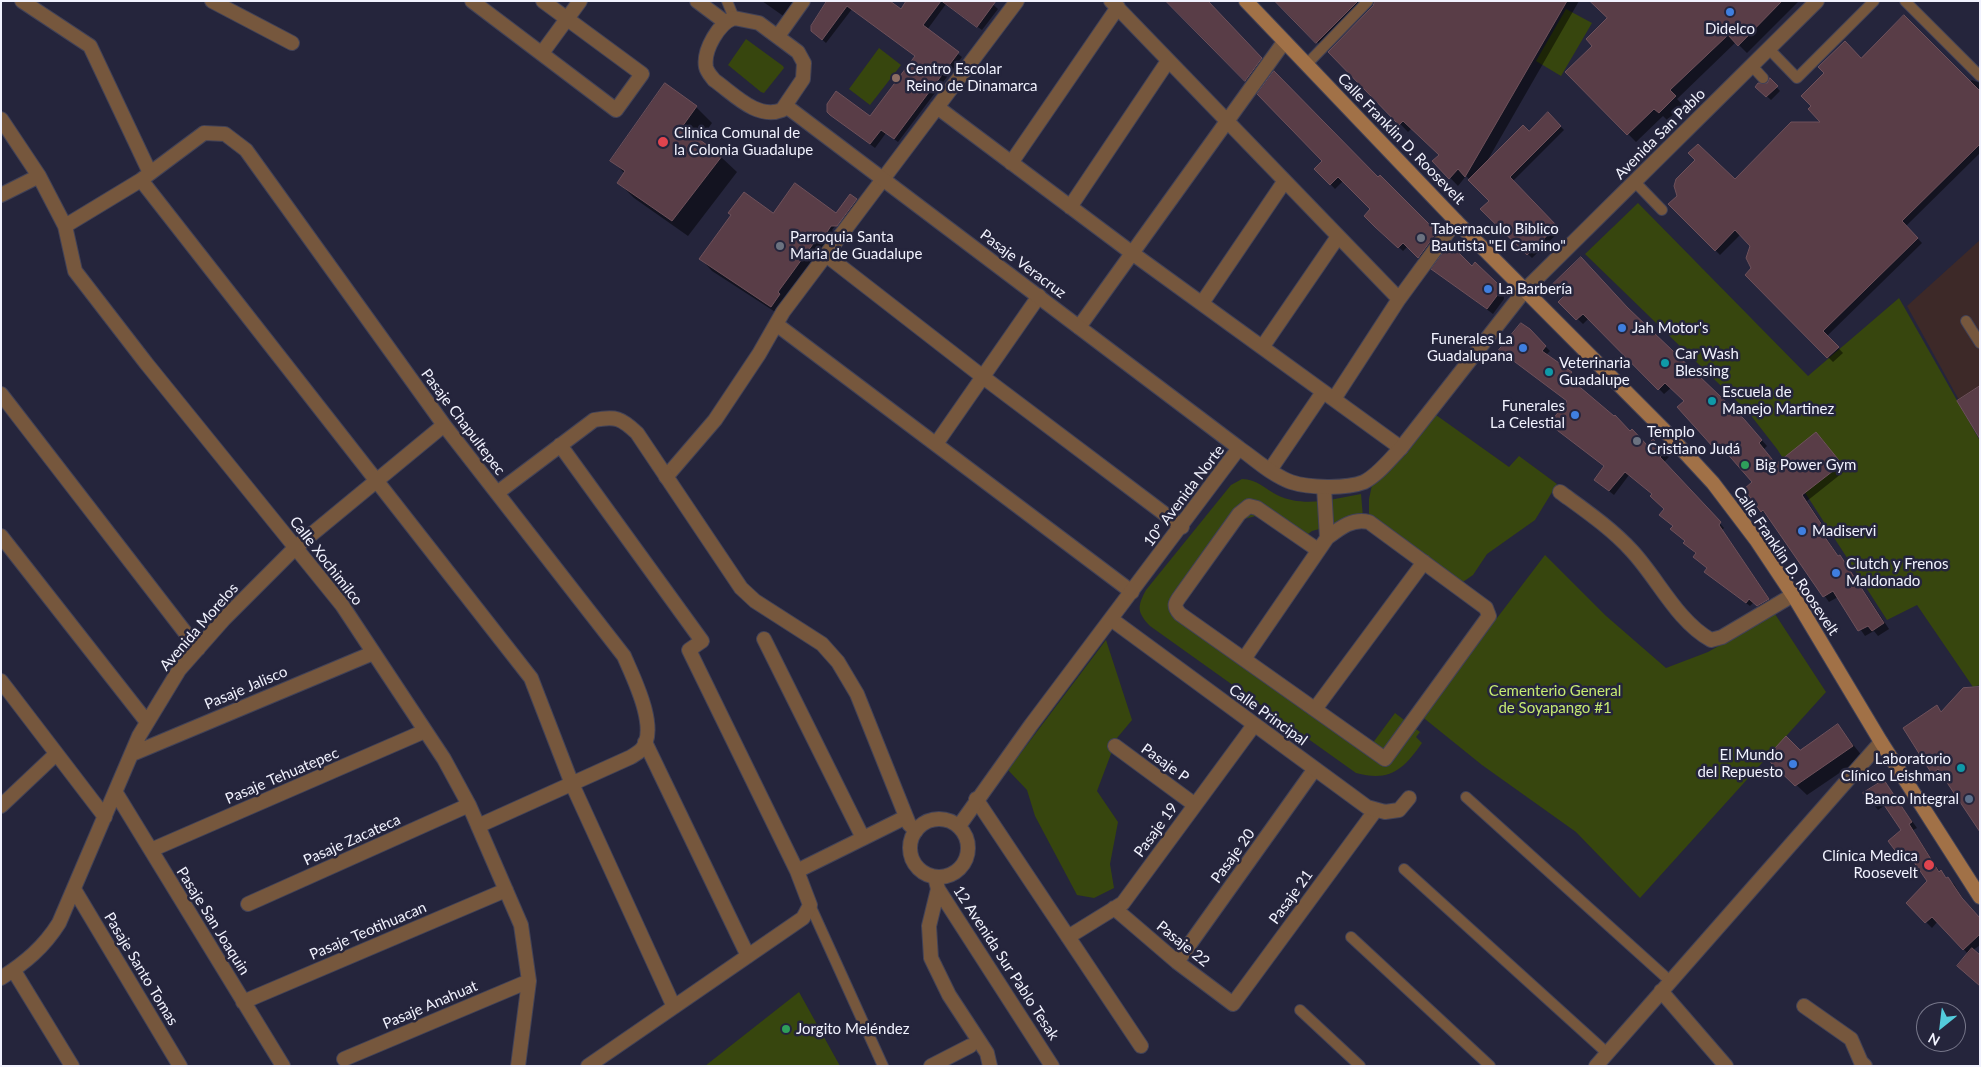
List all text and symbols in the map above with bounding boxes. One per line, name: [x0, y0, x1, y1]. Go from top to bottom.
marker: Didelco: [1724, 6, 1736, 18]
place label: Didelco: [1705, 20, 1755, 38]
place label: Centro Escolar Reino de Dinamarca: [906, 60, 1038, 95]
street label: Calle Franklin D. Roosevelt: [1334, 70, 1468, 208]
marker: Centro Escolar Reino de Dinamarca: [890, 72, 902, 84]
street label: Avenida San Pablo: [1611, 85, 1709, 183]
place label: Clinica Comunal de la Colonia Guadalupe: [674, 124, 813, 159]
marker: Clinica Comunal de la Colonia Guadalupe: [656, 135, 670, 149]
place label: Tabernaculo Biblico Bautista "El Camino": [1431, 220, 1566, 255]
street label: Pasaje Veracruz: [976, 226, 1070, 302]
place label: Parroquia Santa Maria de Guadalupe: [790, 228, 922, 263]
marker: Tabernaculo Biblico Bautista "El Camino": [1415, 232, 1427, 244]
marker: Parroquia Santa Maria de Guadalupe: [774, 240, 786, 252]
place label: La Barbería: [1498, 280, 1572, 298]
marker: La Barbería: [1482, 283, 1494, 295]
place label: Jah Motor's: [1632, 319, 1708, 337]
marker: Jah Motor's: [1616, 322, 1628, 334]
place label: Funerales La Guadalupana: [1427, 330, 1513, 365]
marker: Funerales La Guadalupana: [1517, 342, 1529, 354]
place label: Car Wash Blessing: [1675, 345, 1739, 380]
place label: Veterinaria Guadalupe: [1559, 354, 1631, 389]
marker: Car Wash Blessing: [1659, 357, 1671, 369]
street label: Pasaje Chapultepec: [417, 365, 509, 479]
marker: Veterinaria Guadalupe: [1543, 366, 1555, 378]
place label: Escuela de Manejo Martinez: [1722, 383, 1834, 418]
marker: Escuela de Manejo Martinez: [1706, 395, 1718, 407]
place label: Funerales La Celestial: [1490, 397, 1565, 432]
marker: Funerales La Celestial: [1569, 409, 1581, 421]
place label: Templo Cristiano Judá: [1647, 423, 1740, 458]
marker: Templo Cristiano Judá: [1631, 435, 1643, 447]
street label: 10° Avenida Norte: [1140, 442, 1228, 550]
place label: Big Power Gym: [1755, 456, 1856, 474]
marker: Big Power Gym: [1739, 459, 1751, 471]
street label: Calle Franklin D. Roosevelt: [1730, 483, 1842, 639]
street label: Calle Xochimilco: [286, 513, 366, 609]
place label: Madiservi: [1812, 522, 1876, 540]
marker: Madiservi: [1796, 525, 1808, 537]
place label: Clutch y Frenos Maldonado: [1846, 555, 1948, 590]
marker: Clutch y Frenos Maldonado: [1830, 567, 1842, 579]
street label: Avenida Morelos: [156, 579, 242, 675]
street label: Pasaje Jalisco: [202, 662, 290, 714]
street label: Calle Principal: [1225, 680, 1311, 750]
park label: Cementerio General de Soyapango #1: [1489, 682, 1621, 717]
street label: Pasaje P: [1138, 740, 1192, 786]
street label: Pasaje Tehuatepec: [223, 744, 341, 808]
place label: El Mundo del Repuesto: [1697, 746, 1783, 781]
place label: Laboratorio Clínico Leishman: [1841, 750, 1951, 785]
marker: El Mundo del Repuesto: [1787, 758, 1799, 770]
marker: Laboratorio Clínico Leishman: [1955, 762, 1967, 774]
place label: Banco Integral: [1864, 790, 1959, 808]
marker: Banco Integral: [1963, 793, 1975, 805]
street label: Pasaje 19: [1130, 799, 1182, 861]
street label: Pasaje Zacateca: [301, 811, 403, 869]
street label: Pasaje 20: [1207, 825, 1259, 887]
place label: Clínica Medica Roosevelt: [1822, 847, 1918, 882]
marker: Clínica Medica Roosevelt: [1922, 858, 1936, 872]
street label: Pasaje San Joaquin: [173, 864, 253, 978]
street label: Pasaje 21: [1265, 866, 1317, 928]
street label: 12 Avenida Sur Pablo Tesak: [949, 882, 1063, 1044]
street label: Pasaje Teotihuacan: [307, 898, 429, 964]
street label: Pasaje Santo Tomas: [100, 909, 182, 1029]
street label: Pasaje 22: [1153, 917, 1213, 971]
street label: Pasaje Anahuat: [380, 977, 480, 1033]
north arrow: [1916, 1002, 1966, 1052]
place label: Jorgito Meléndez: [796, 1020, 909, 1038]
marker: Jorgito Meléndez: [780, 1023, 792, 1035]
text: N: [1925, 1030, 1943, 1050]

